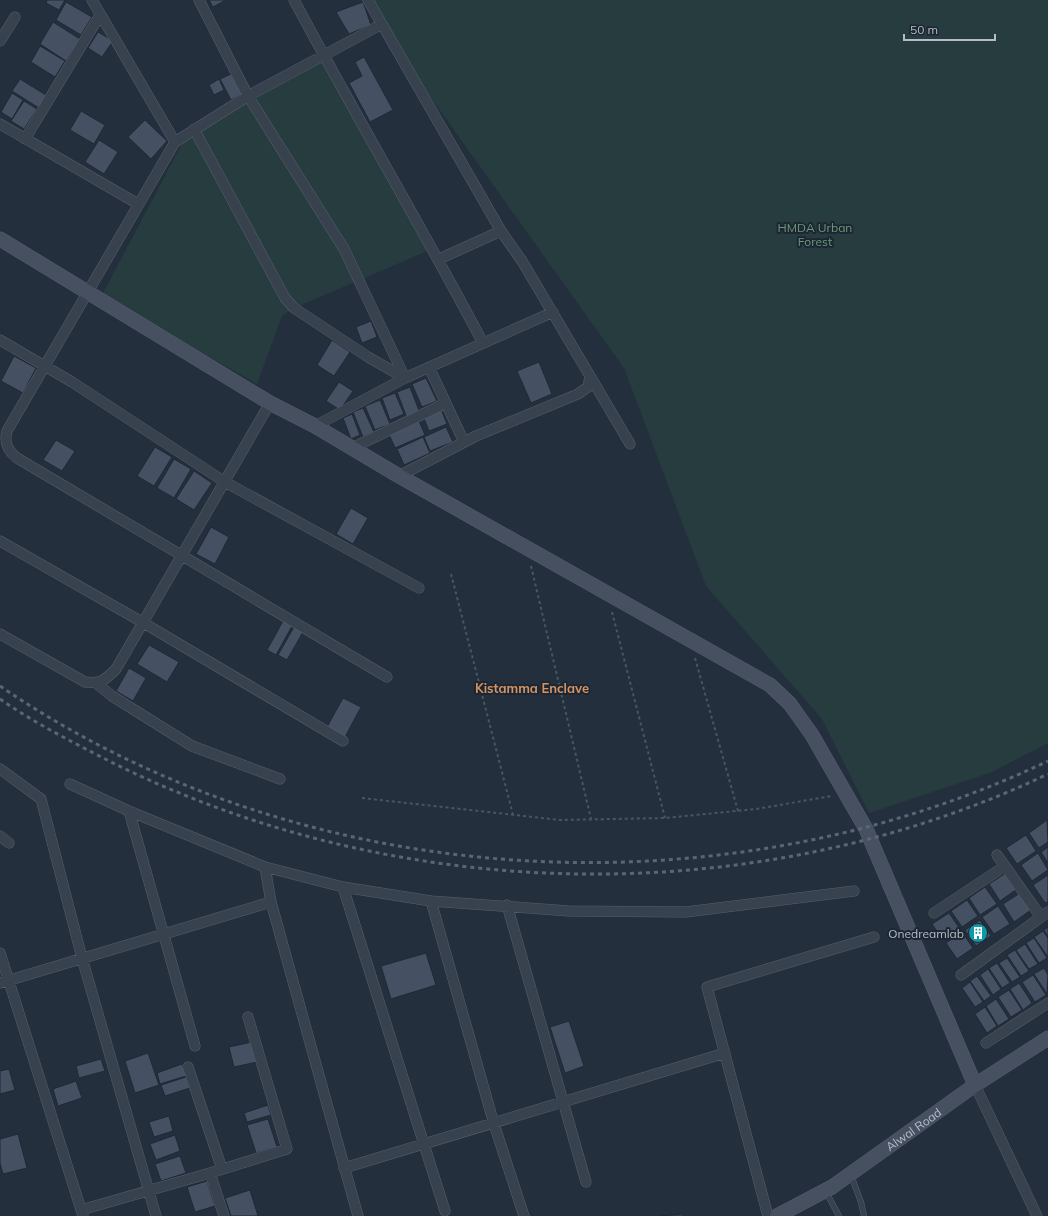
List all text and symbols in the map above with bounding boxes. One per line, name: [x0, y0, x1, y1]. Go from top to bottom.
scale bar: [904, 16, 995, 42]
text: 50 m: [910, 22, 938, 37]
park label: HMDA Urban Forest: [778, 220, 852, 249]
district label: Kistamma Enclave: [475, 680, 589, 696]
building icon: Onedreamlab: [967, 922, 989, 944]
place label: Onedreamlab: [888, 926, 964, 941]
street label: Alwal Road: [883, 1104, 944, 1154]

